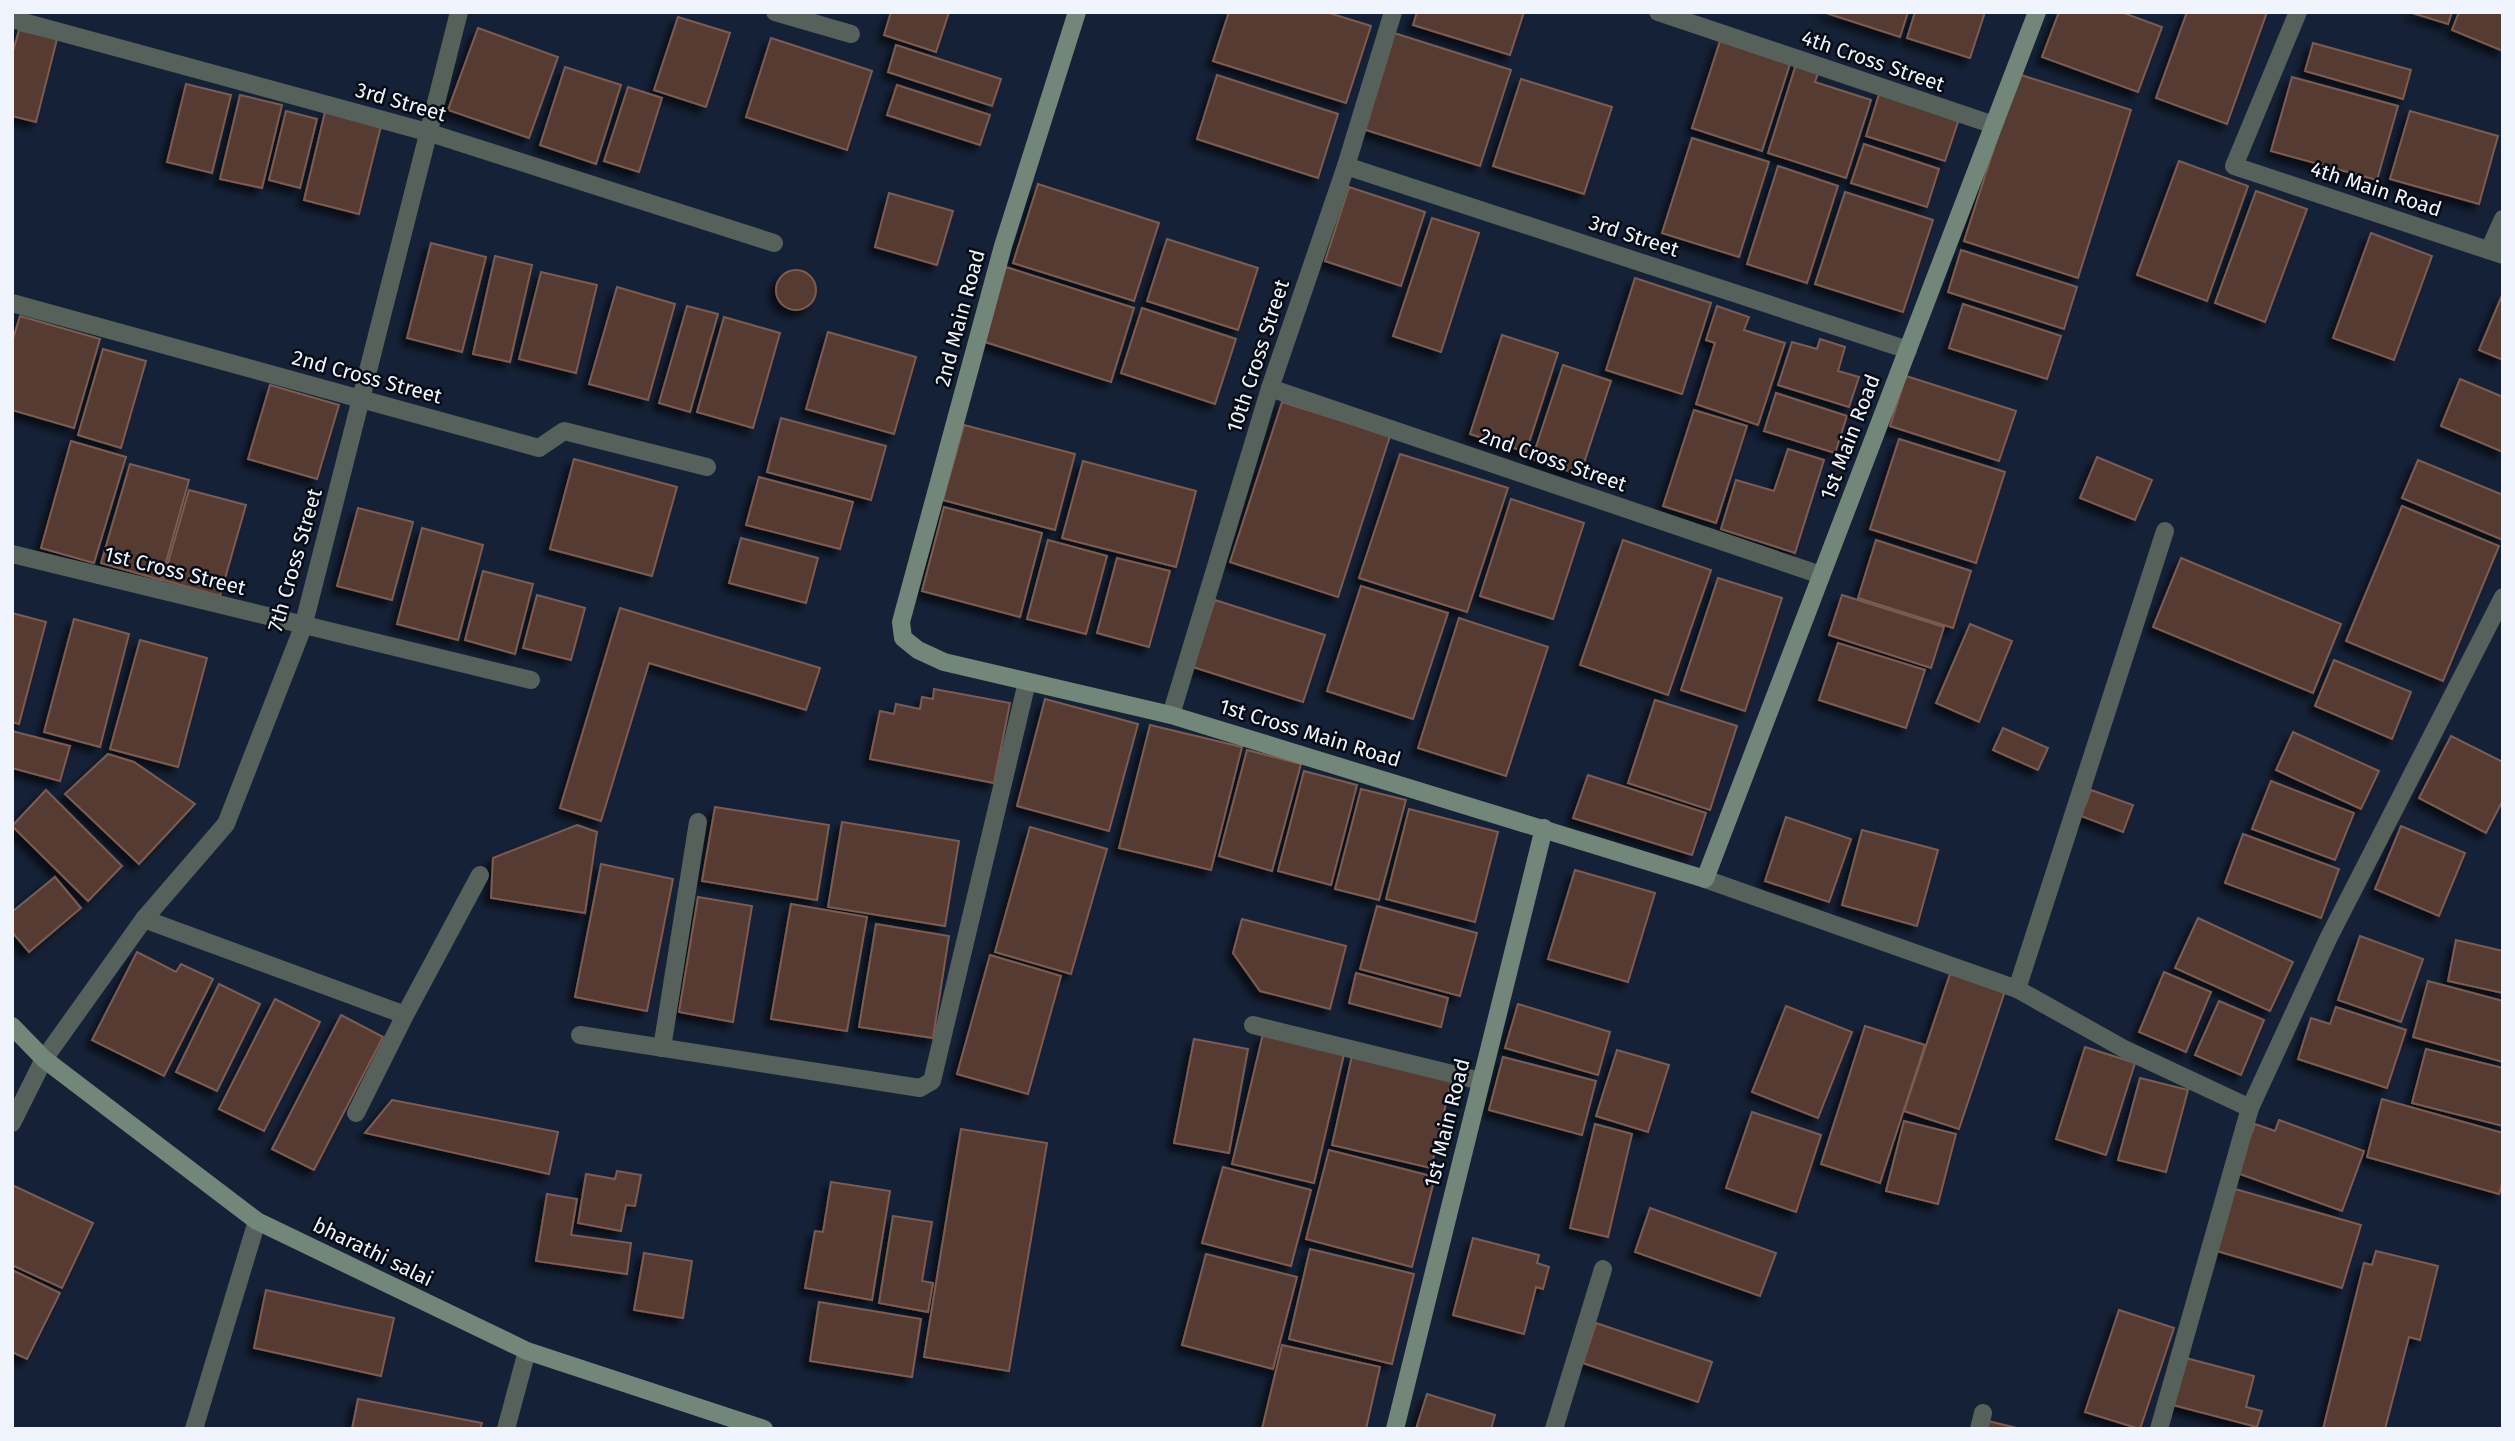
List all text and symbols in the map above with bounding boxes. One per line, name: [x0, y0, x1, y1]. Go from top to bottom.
street label: 4th Cross Street: [1798, 24, 1948, 98]
street label: 3rd Street: [353, 77, 450, 127]
street label: 4th Main Road: [2307, 156, 2445, 222]
street label: 3rd Street: [1586, 209, 1683, 263]
street label: 2nd Main Road: [929, 247, 991, 389]
street label: 10th Cross Street: [1221, 276, 1295, 436]
street label: 2nd Cross Street: [289, 345, 445, 410]
street label: 1st Main Road: [1814, 371, 1886, 503]
street label: 2nd Cross Street: [1476, 423, 1630, 497]
street label: 7th Cross Street: [262, 485, 328, 635]
street label: 1st Cross Street: [101, 541, 249, 601]
street label: 1st Cross Main Road: [1216, 693, 1404, 773]
street label: 1st Main Road: [1418, 1056, 1476, 1190]
street label: bharathi salai: [309, 1212, 437, 1292]

